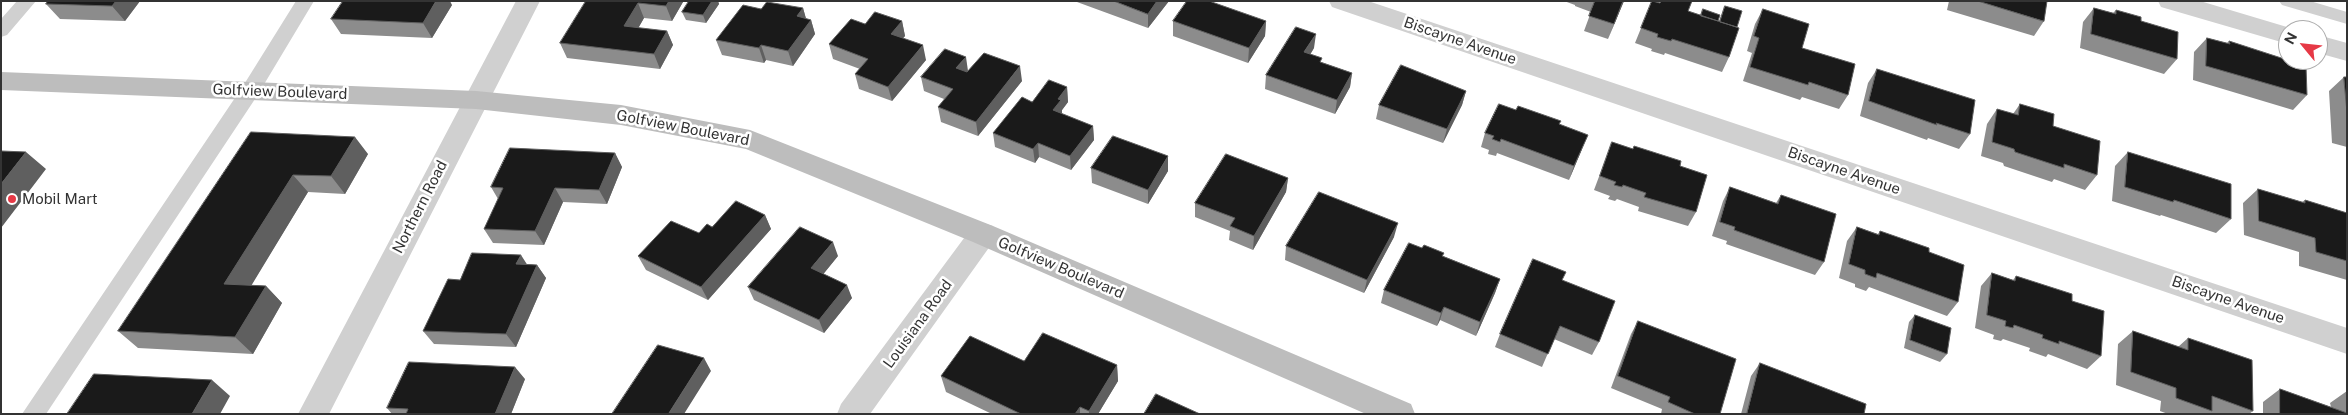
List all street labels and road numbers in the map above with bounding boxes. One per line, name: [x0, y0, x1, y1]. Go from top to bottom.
street label: Biscayne Avenue: [1401, 13, 1519, 69]
street label: Golfview Boulevard: [212, 81, 348, 103]
street label: Golfview Boulevard: [615, 106, 751, 150]
street label: Biscayne Avenue: [1785, 143, 1903, 199]
street label: Northern Road: [389, 157, 451, 257]
street label: Golfview Boulevard: [995, 233, 1127, 303]
street label: Biscayne Avenue: [2169, 272, 2287, 328]
street label: Louisiana Road: [880, 276, 956, 372]

